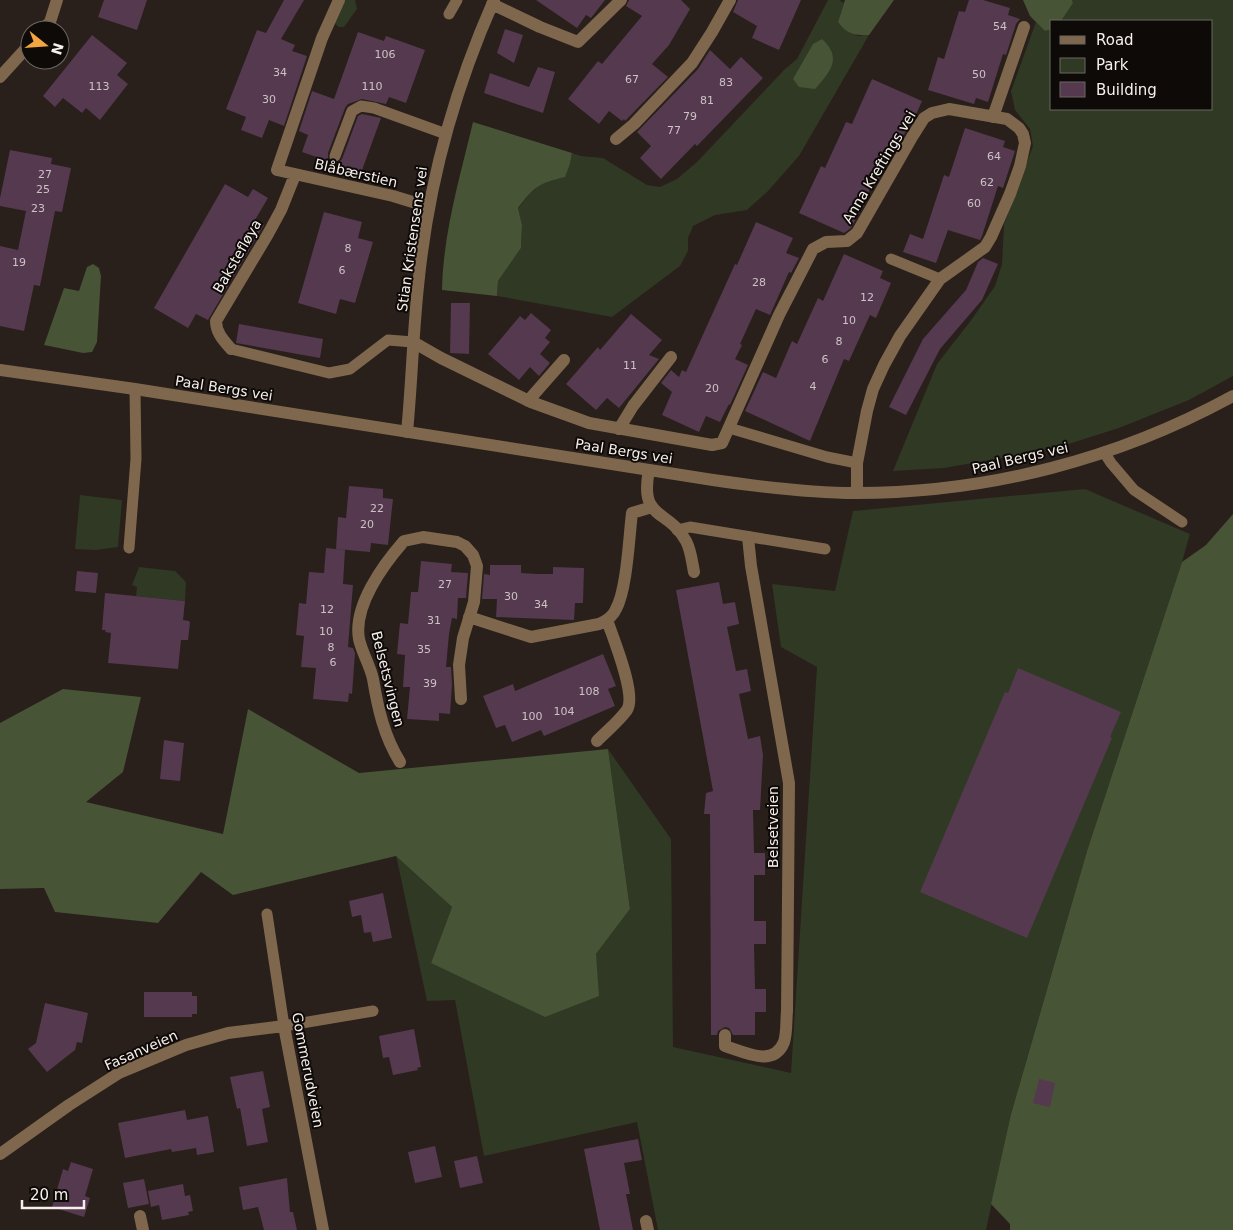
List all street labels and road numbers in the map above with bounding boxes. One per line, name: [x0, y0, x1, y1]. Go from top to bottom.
street label: Anna Kreftings vei: [839, 108, 919, 226]
street label: Blåbærstien: [313, 156, 399, 190]
street label: Stian Kristensens vei: [394, 165, 430, 313]
street label: Bakstefløya: [210, 217, 264, 295]
street label: Paal Bergs vei: [174, 372, 274, 404]
street label: Paal Bergs vei: [574, 435, 674, 467]
street label: Paal Bergs vei: [970, 439, 1070, 477]
street label: Belsetsvingen: [368, 629, 408, 729]
street label: Belsetveien: [765, 786, 781, 868]
street label: Gommerudveien: [289, 1011, 327, 1129]
street label: Fasanveien: [102, 1027, 180, 1073]

